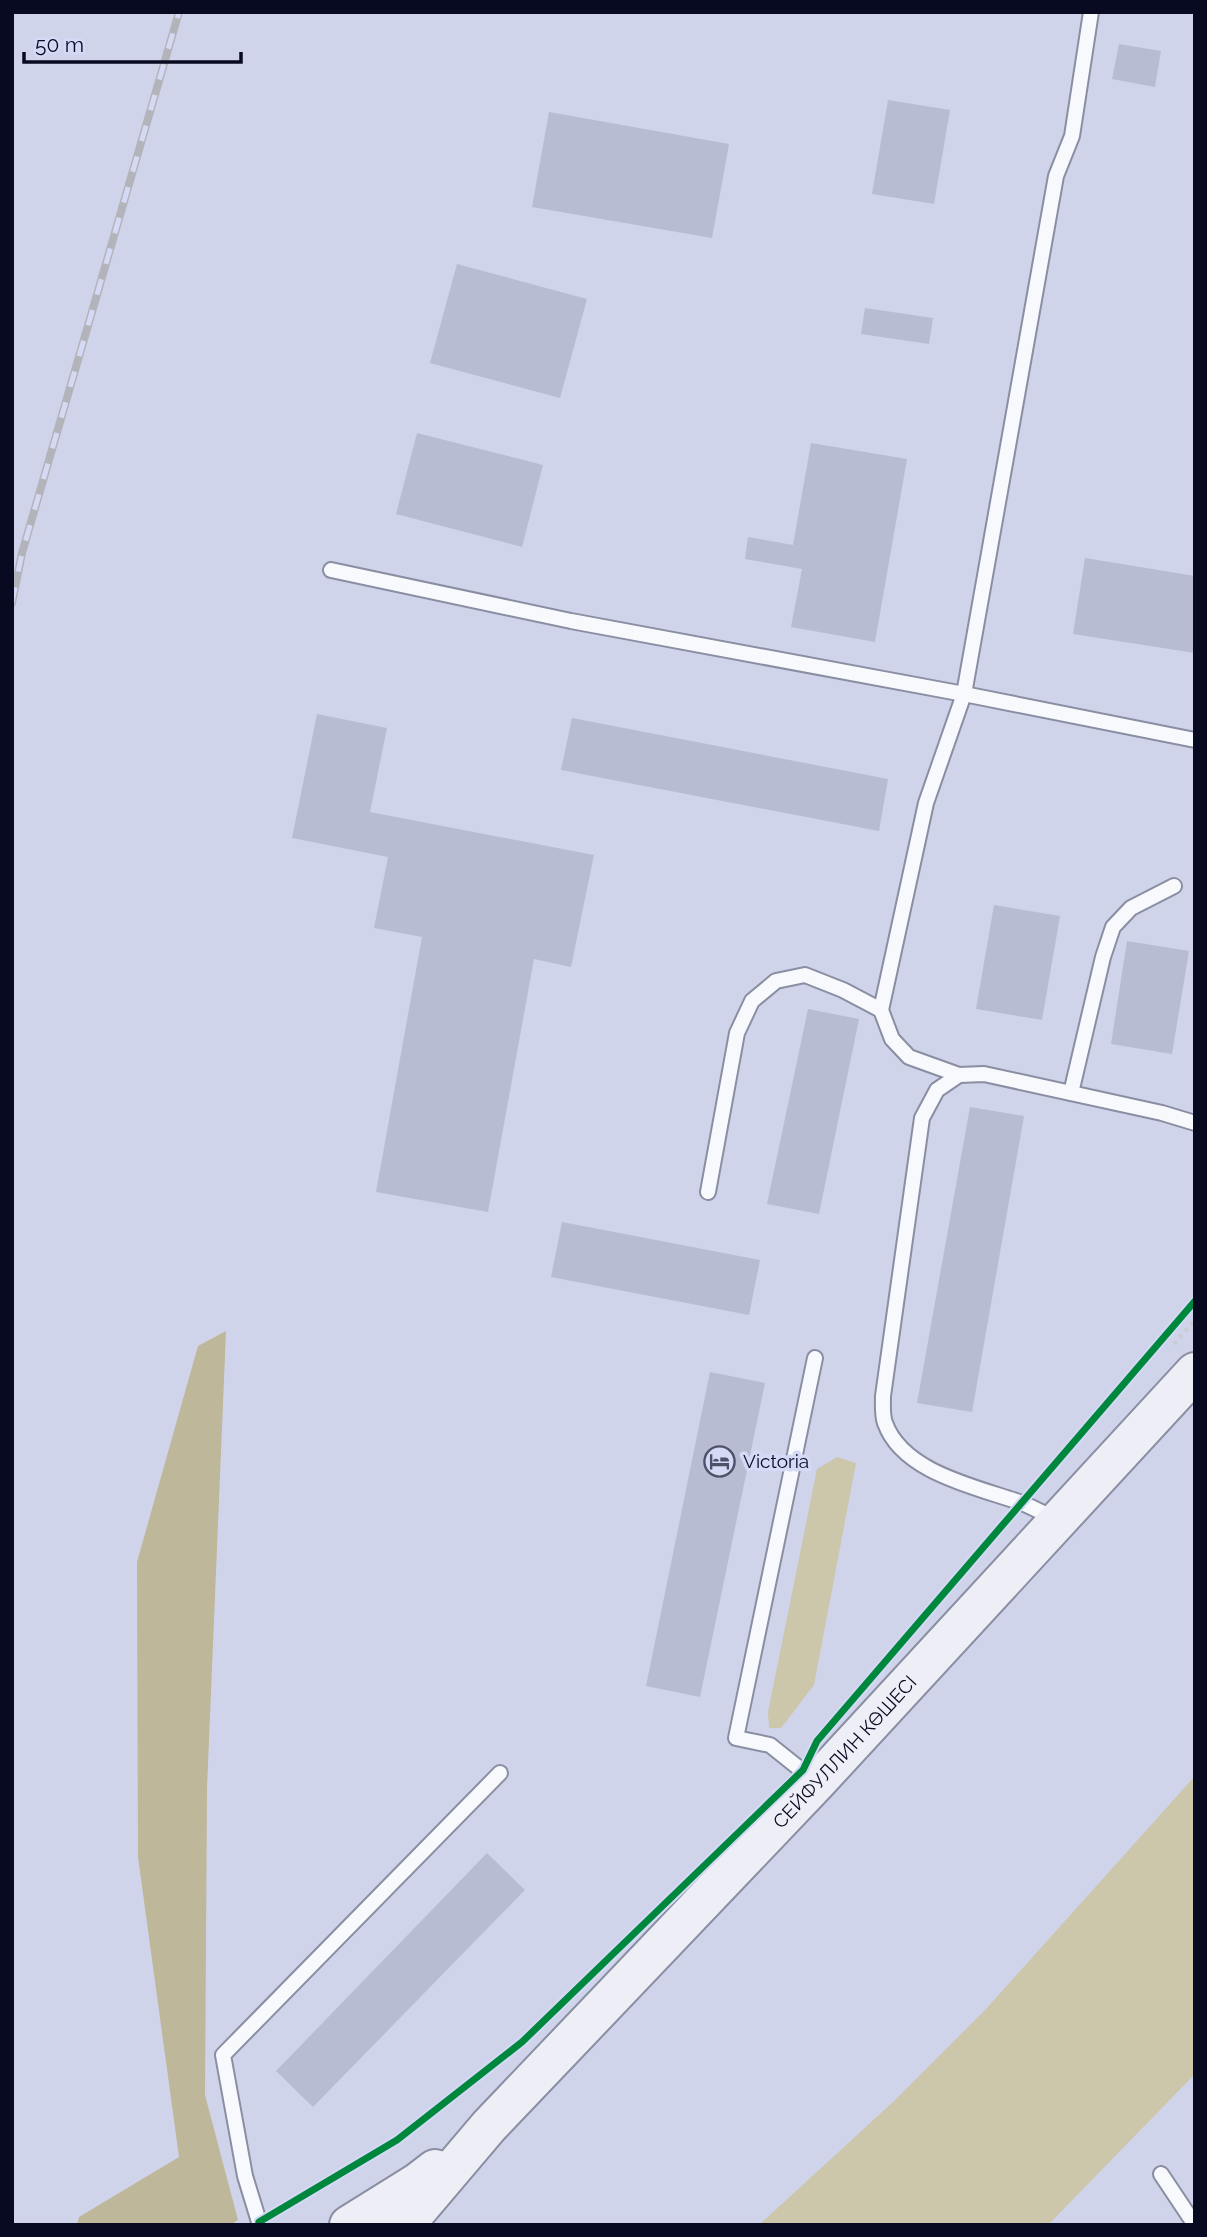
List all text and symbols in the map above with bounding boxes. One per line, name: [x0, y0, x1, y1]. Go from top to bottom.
scale bar: [24, 21, 242, 65]
text: 50 m: [35, 32, 84, 57]
hotel icon: Victoria: [703, 1444, 737, 1478]
place label: Victoria: [743, 1450, 809, 1472]
street label: СЕЙФУЛЛИН КӨШЕСІ: [768, 1671, 921, 1832]

